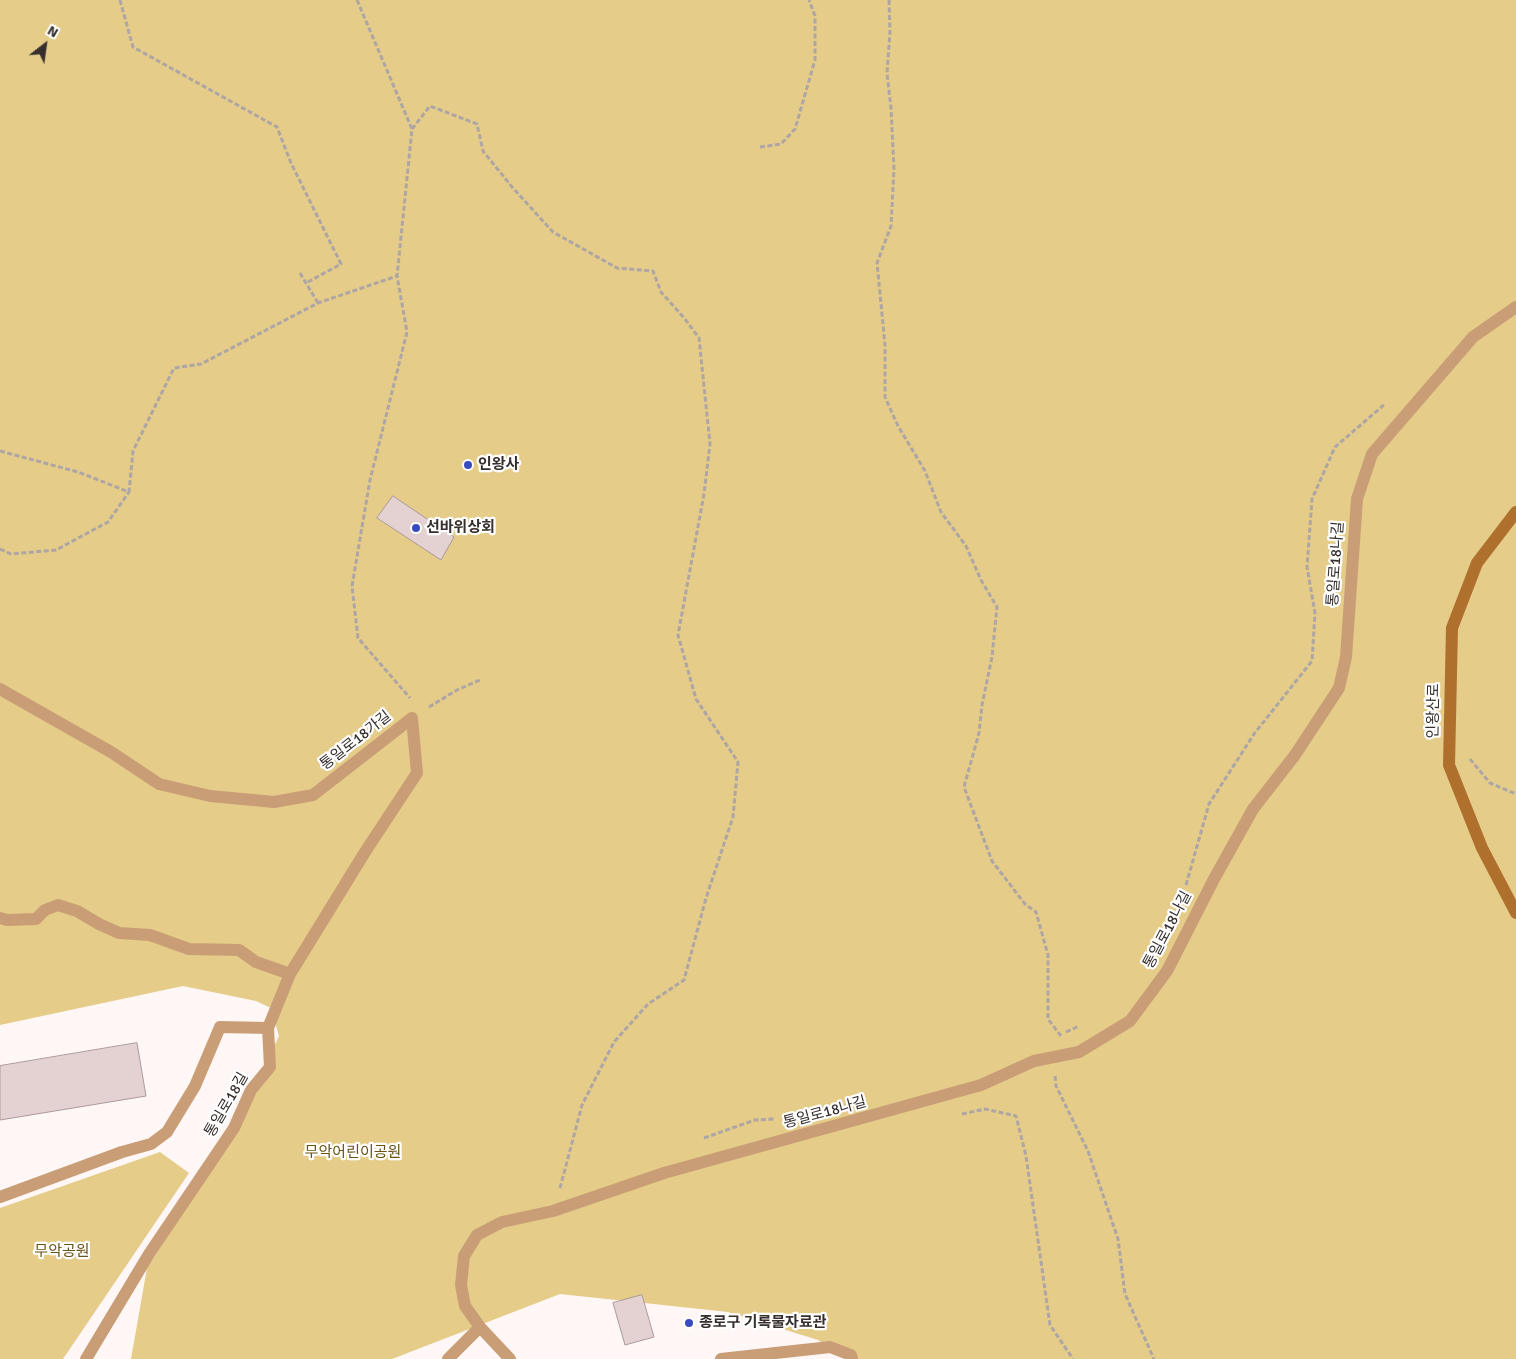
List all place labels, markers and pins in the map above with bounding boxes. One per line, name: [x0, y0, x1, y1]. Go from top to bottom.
place label: 인왕사: [478, 456, 519, 474]
marker: 인왕사: [462, 459, 474, 471]
place label: 선바위상회: [426, 519, 495, 537]
marker: 선바위상회: [410, 522, 422, 534]
place label: 종로구 기록물자료관: [699, 1314, 826, 1332]
marker: 종로구 기록물자료관: [683, 1317, 695, 1329]

